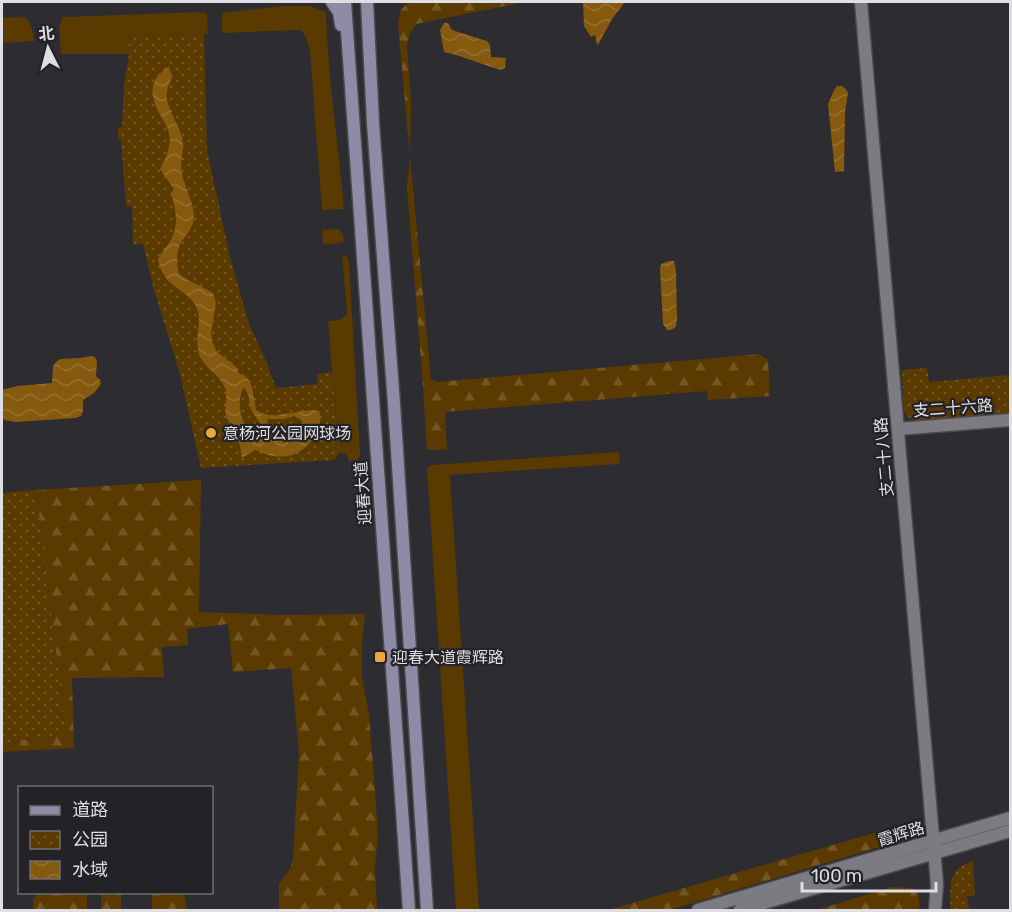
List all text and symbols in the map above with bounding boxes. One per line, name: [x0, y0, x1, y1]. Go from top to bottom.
north arrow: [18, 18, 78, 78]
text: 北: [38, 23, 55, 44]
street label: 支二十六路: [912, 396, 994, 420]
street label: 支二十八路: [871, 416, 897, 498]
place label: 意杨河公园网球场: [223, 424, 351, 443]
marker: 意杨河公园网球场: [204, 426, 218, 440]
street label: 迎春大道: [351, 460, 375, 526]
place label: 迎春大道霞辉路: [392, 648, 504, 667]
marker: 迎春大道霞辉路: [373, 650, 387, 664]
legend: [18, 786, 213, 894]
text: 道路: [72, 799, 108, 821]
street label: 霞辉路: [875, 818, 927, 850]
text: 公园: [72, 829, 108, 851]
scale bar: [802, 855, 936, 893]
text: 水域: [72, 859, 108, 881]
text: 100 m: [811, 865, 862, 887]

